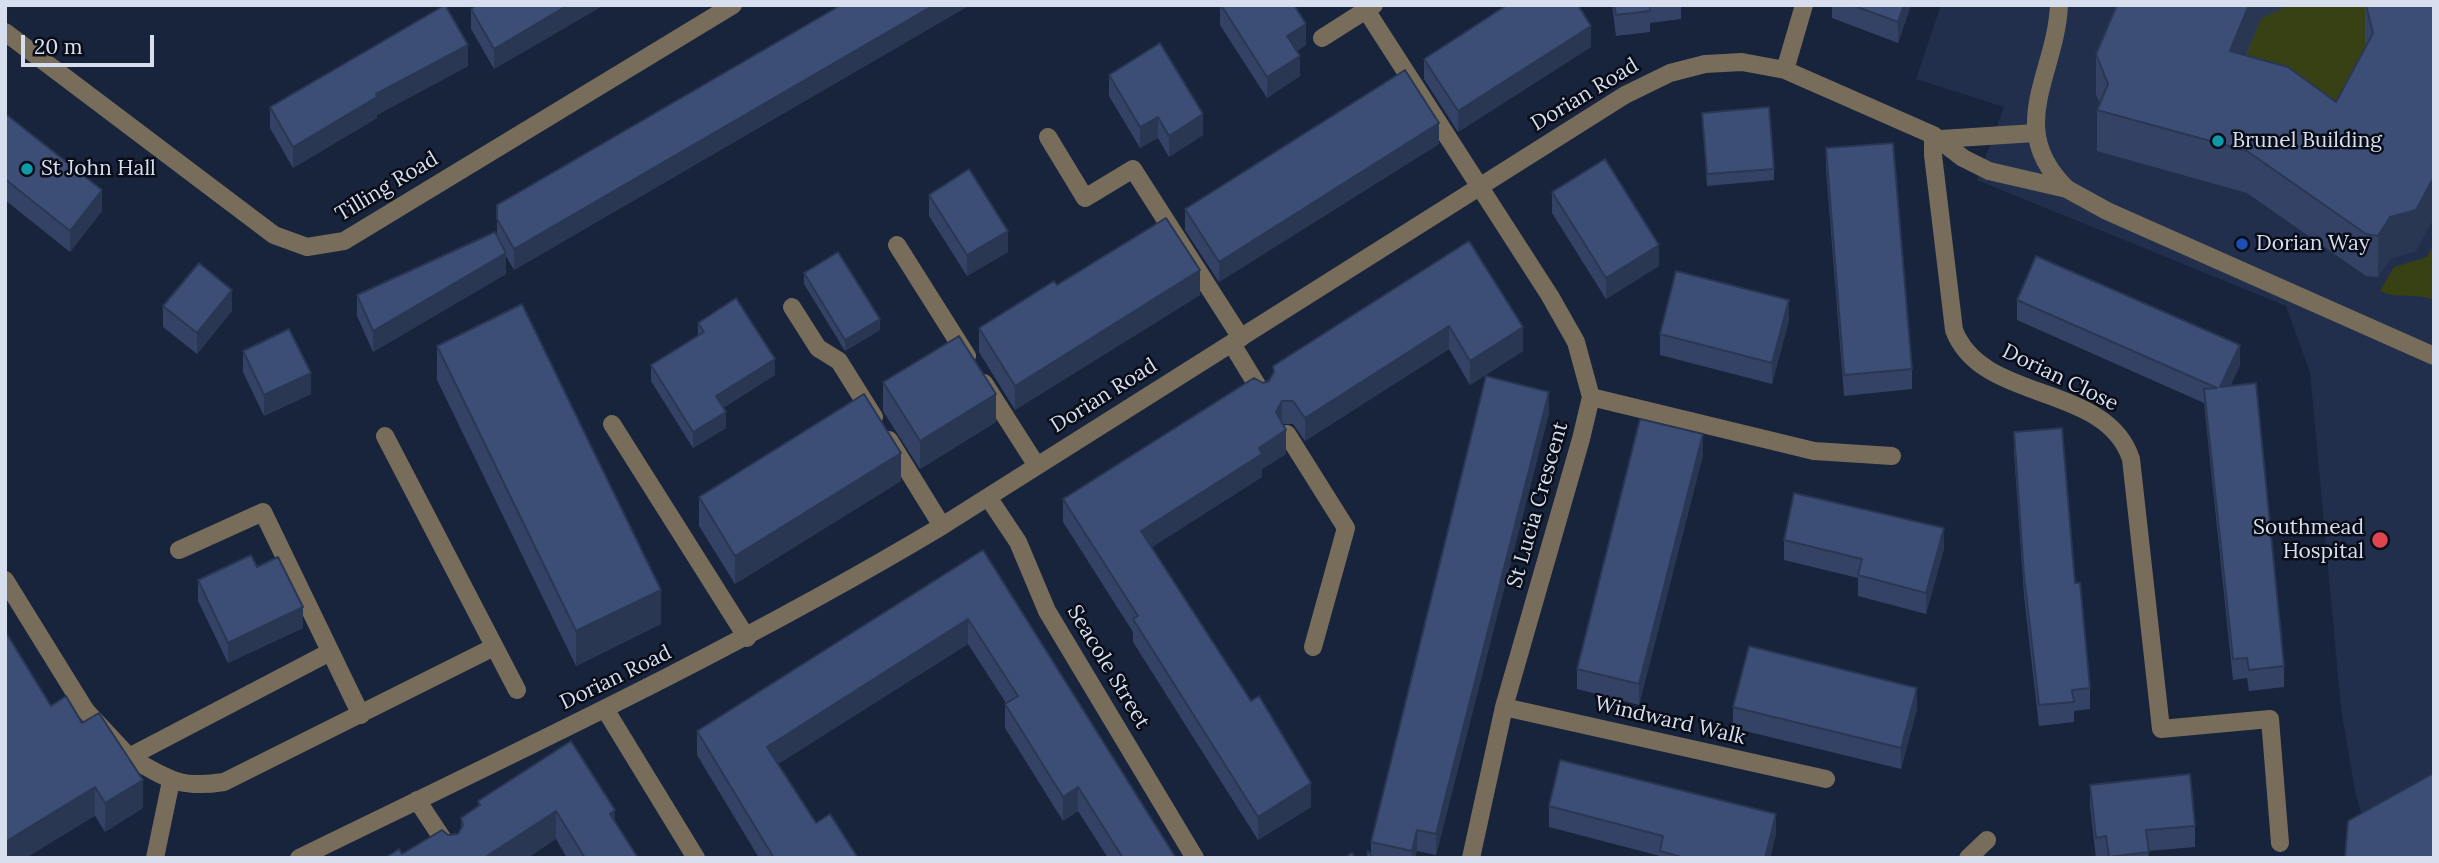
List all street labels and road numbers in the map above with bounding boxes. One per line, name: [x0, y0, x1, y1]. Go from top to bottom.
street label: Dorian Road: [1527, 53, 1643, 137]
street label: Tilling Road: [331, 147, 443, 227]
street label: Dorian Close: [1998, 339, 2122, 417]
street label: Dorian Road: [1046, 353, 1162, 439]
street label: St Lucia Crescent: [1502, 419, 1574, 591]
street label: Seacole Street: [1061, 601, 1155, 733]
street label: Dorian Road: [556, 640, 676, 716]
street label: Windward Walk: [1592, 691, 1748, 751]

